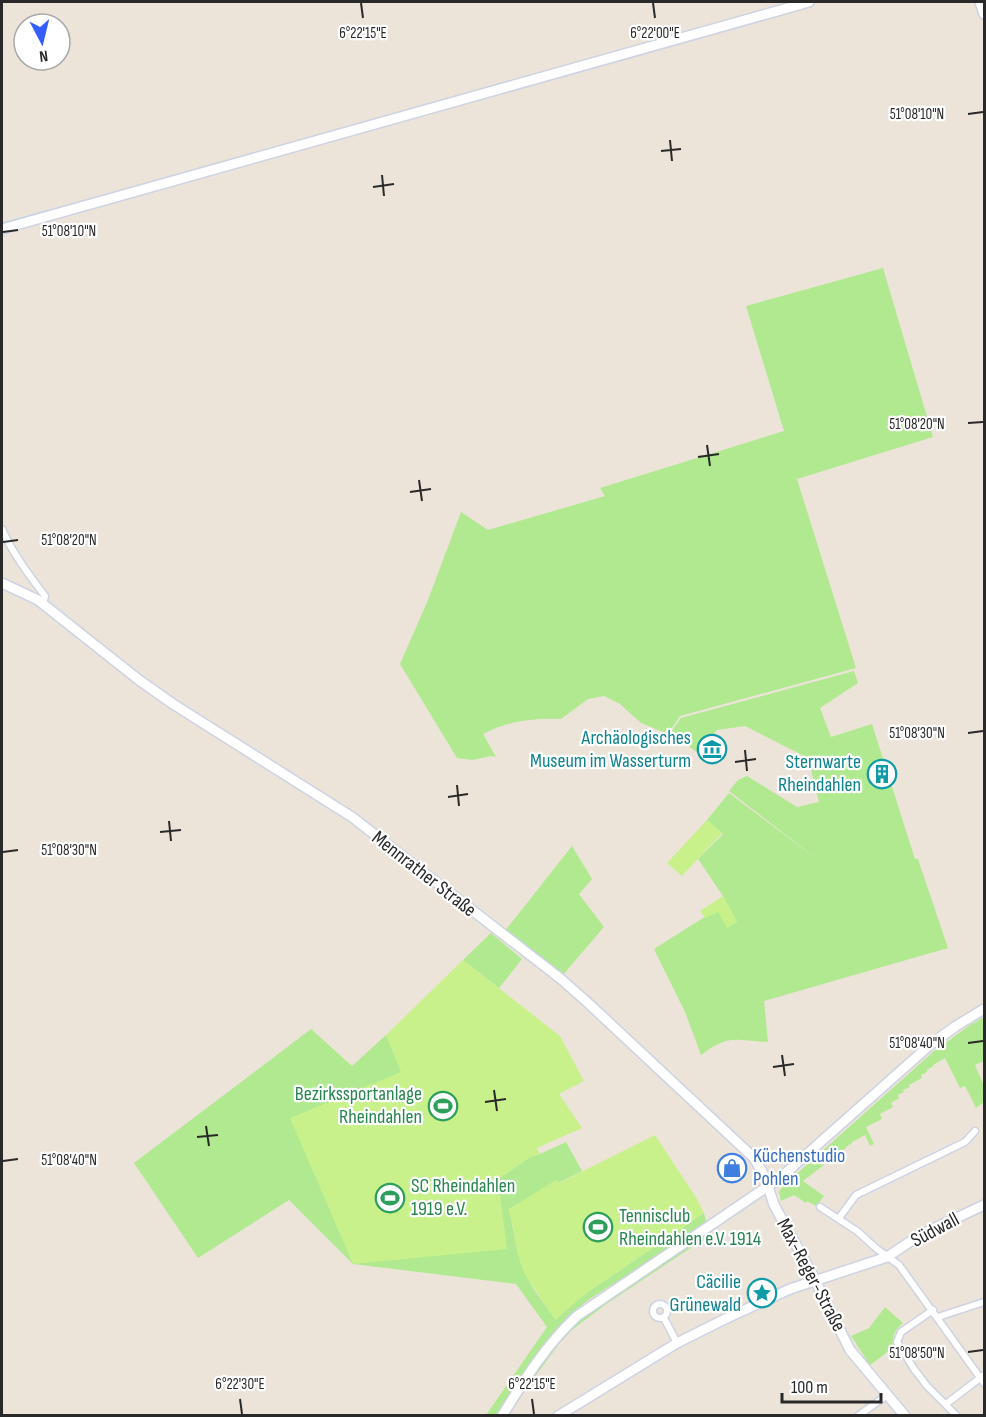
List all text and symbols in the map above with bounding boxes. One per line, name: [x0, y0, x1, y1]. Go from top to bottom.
north arrow: [12, 12, 72, 72]
text: 6°22'15"E: [339, 24, 387, 43]
text: 6°22'00"E: [630, 24, 680, 43]
text: N: [38, 45, 49, 65]
text: 51°08'10"N: [890, 105, 944, 124]
text: 51°08'10"N: [42, 222, 96, 241]
text: 51°08'20"N: [889, 415, 945, 434]
text: 51°08'20"N: [41, 531, 97, 550]
text: 51°08'30"N: [889, 724, 945, 743]
place label: Archäologisches Museum im Wasserturm: [530, 726, 691, 773]
museum icon: Archäologisches Museum im Wasserturm: [696, 733, 728, 765]
place label: Sternwarte Rheindahlen: [778, 750, 861, 797]
building icon: Sternwarte Rheindahlen: [866, 758, 898, 790]
street label: Mennrather Straße: [367, 826, 481, 922]
text: 51°08'30"N: [41, 841, 97, 860]
text: 51°08'40"N: [889, 1034, 945, 1053]
place label: Bezirkssportanlage Rheindahlen: [295, 1082, 422, 1129]
sports icon: Bezirkssportanlage Rheindahlen: [427, 1090, 459, 1122]
place label: Küchenstudio Pohlen: [753, 1144, 845, 1191]
text: 51°08'40"N: [41, 1151, 97, 1170]
shop icon: Küchenstudio Pohlen: [716, 1152, 748, 1184]
place label: SC Rheindahlen 1919 e.V.: [411, 1174, 515, 1221]
sports icon: SC Rheindahlen 1919 e.V.: [374, 1182, 406, 1214]
place label: Tennisclub Rheindahlen e.V. 1914: [619, 1204, 761, 1251]
street label: Südwall: [907, 1207, 963, 1253]
sports icon: Tennisclub Rheindahlen e.V. 1914: [582, 1211, 614, 1243]
street label: Max-Reger-Straße: [771, 1214, 851, 1336]
place label: Cäcilie Grünewald: [670, 1270, 741, 1317]
place icon: Cäcilie Grünewald: [746, 1277, 778, 1309]
text: 51°08'50"N: [889, 1344, 945, 1363]
scale bar: [782, 1366, 881, 1404]
text: 6°22'30"E: [215, 1375, 265, 1394]
text: 6°22'15"E: [508, 1375, 556, 1394]
text: 100 m: [791, 1377, 828, 1398]

